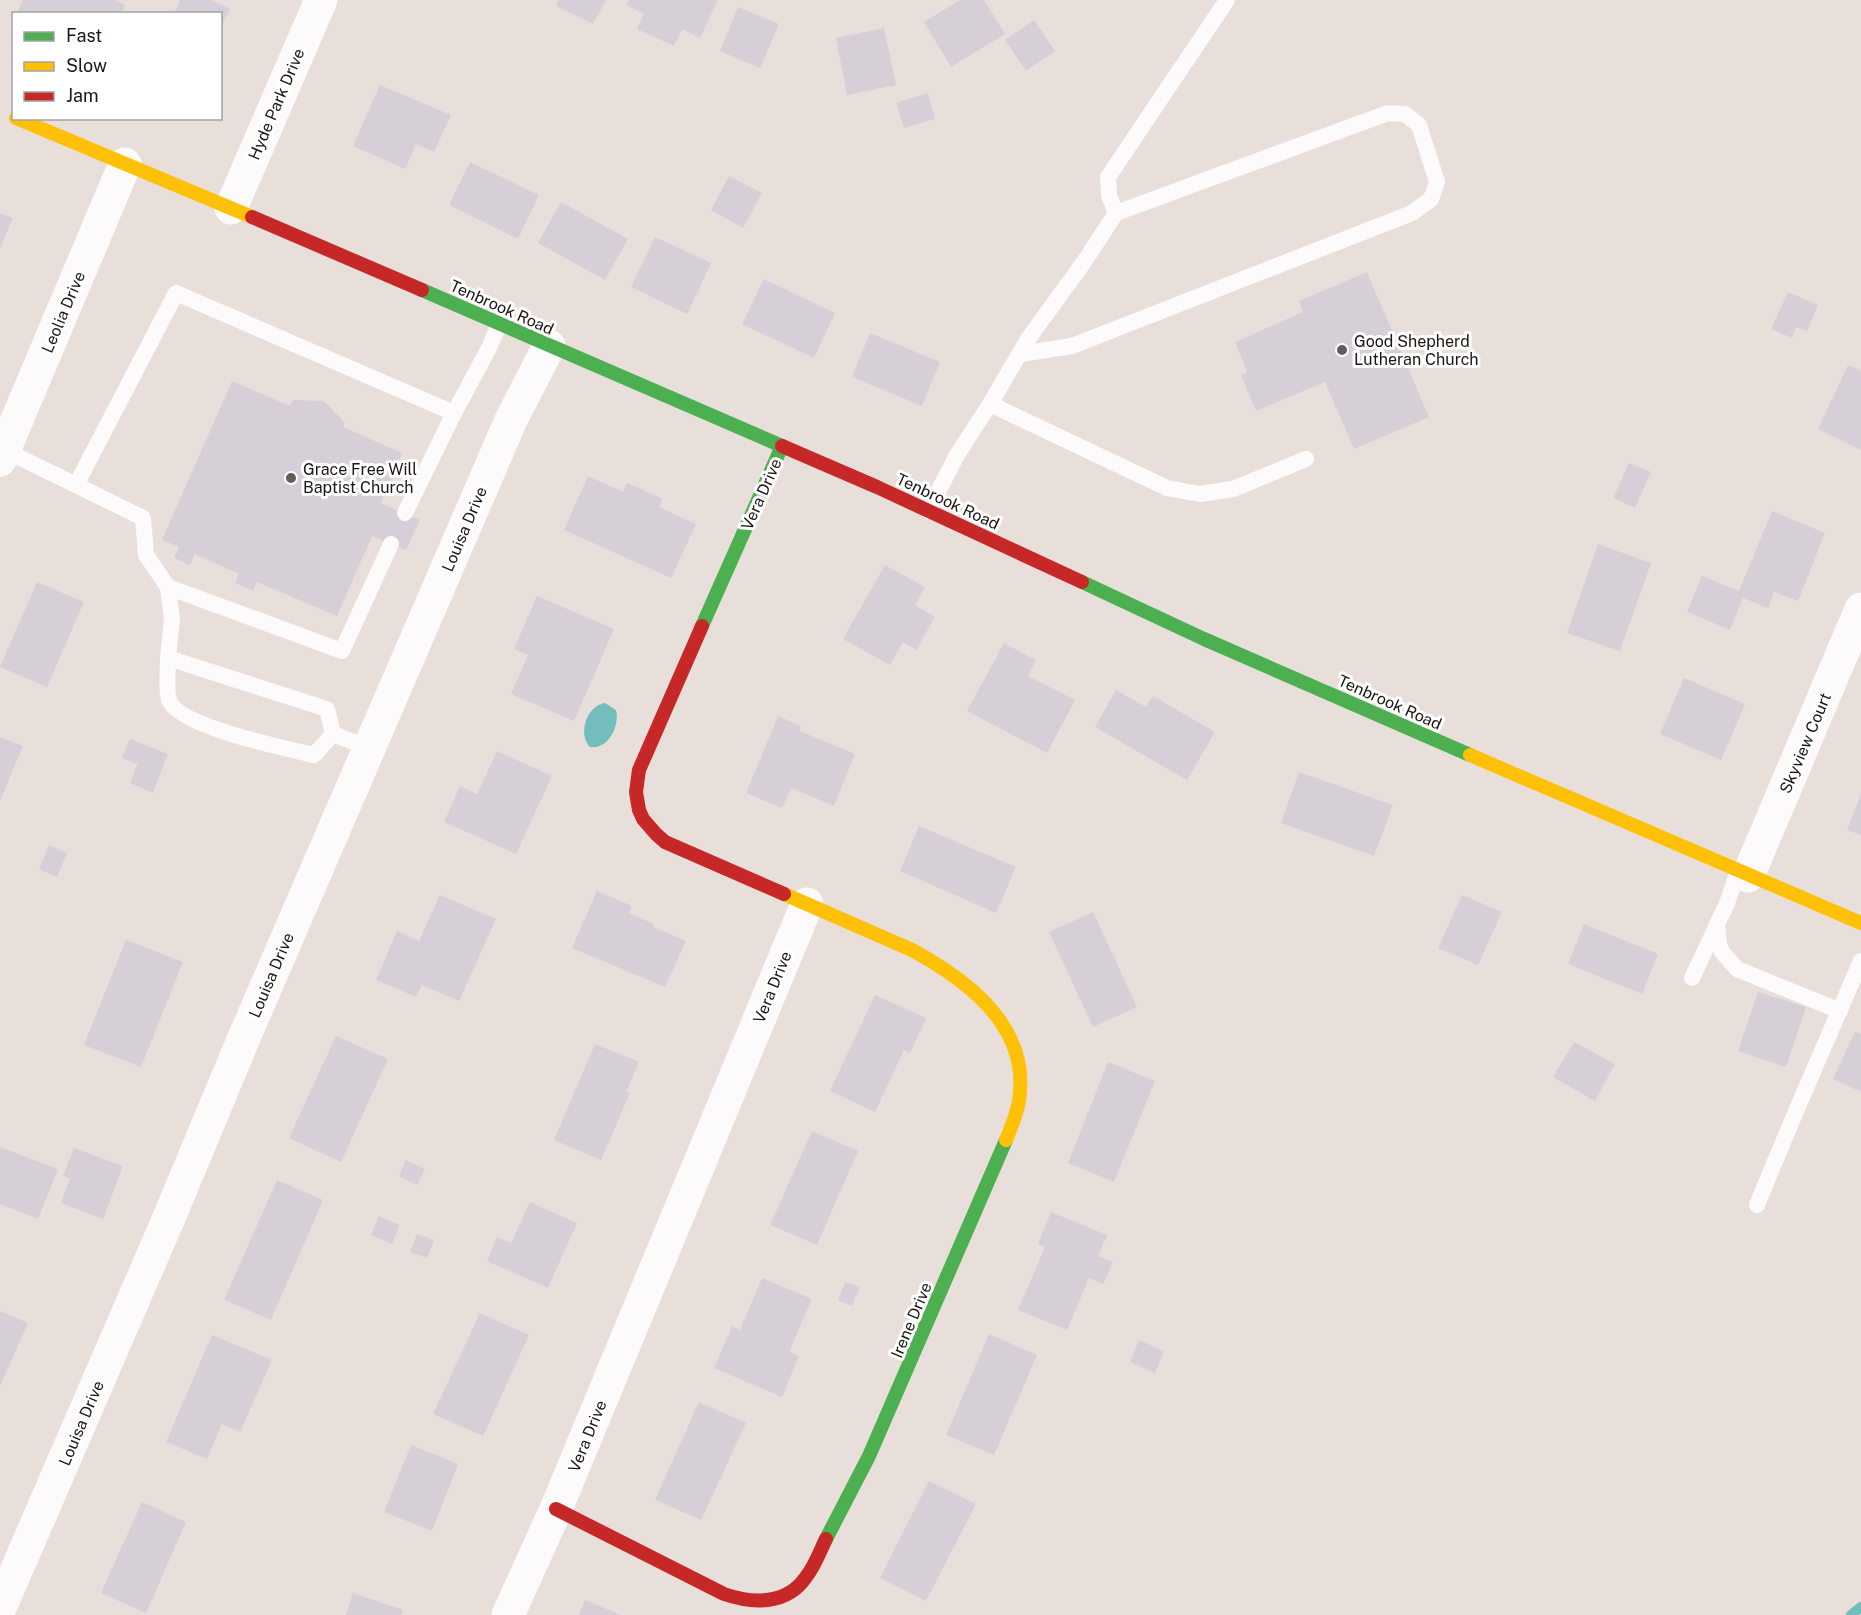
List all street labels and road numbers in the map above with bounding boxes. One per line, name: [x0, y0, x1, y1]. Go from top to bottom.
street label: Hyde Park Drive: [244, 46, 309, 163]
street label: Leolia Drive: [38, 269, 89, 356]
street label: Tenbrook Road: [447, 276, 556, 339]
street label: Vera Drive: [737, 456, 786, 533]
street label: Tenbrook Road: [893, 469, 1002, 534]
street label: Louisa Drive: [438, 484, 491, 575]
street label: Tenbrook Road: [1335, 671, 1444, 734]
street label: Skyview Court: [1776, 690, 1835, 796]
street label: Louisa Drive: [245, 930, 298, 1021]
street label: Vera Drive: [749, 948, 796, 1026]
street label: Irene Drive: [887, 1280, 936, 1361]
street label: Louisa Drive: [55, 1378, 108, 1469]
street label: Vera Drive: [564, 1397, 611, 1475]

